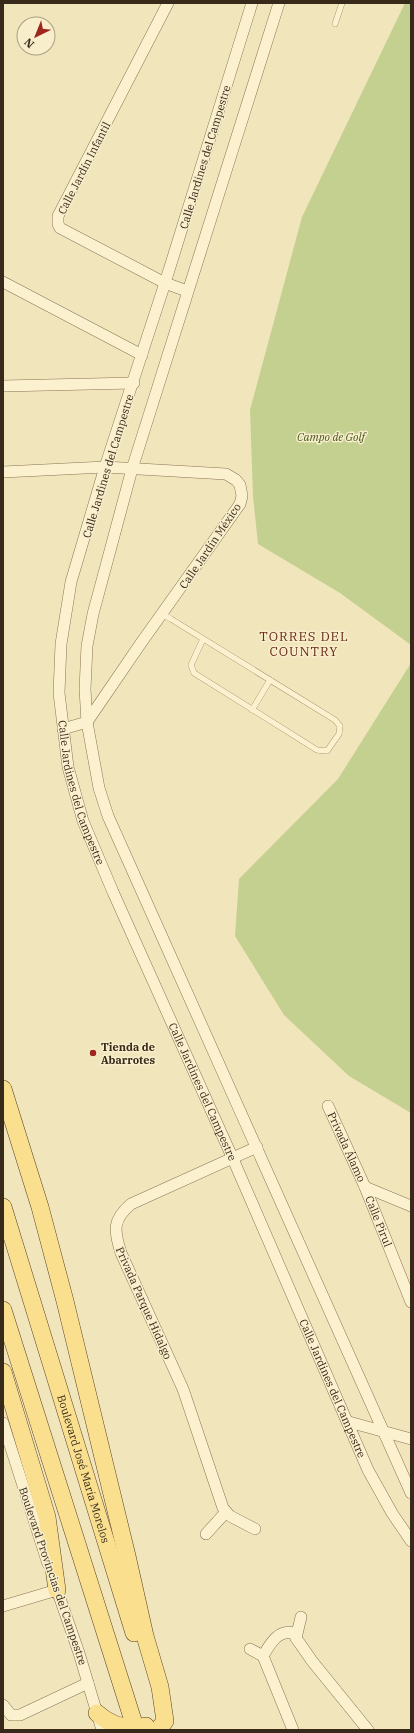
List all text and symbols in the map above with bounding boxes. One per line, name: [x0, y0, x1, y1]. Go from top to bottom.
north arrow: [16, 16, 56, 56]
text: N: [21, 35, 37, 51]
street label: Calle Jardines del Campestre: [176, 83, 234, 231]
street label: Calle Jardín Infantil: [55, 119, 113, 217]
street label: Calle Jardines del Campestre: [79, 392, 137, 540]
park label: Campo de Golf: [297, 430, 368, 444]
street label: Calle Jardín México: [176, 500, 244, 592]
district label: TORRES DEL COUNTRY: [259, 628, 349, 660]
street label: Calle Jardines del Campestre: [55, 720, 108, 867]
street label: Calle Jardines del Campestre: [166, 1020, 240, 1163]
place label: Tienda de Abarrotes: [101, 1040, 155, 1067]
marker: Tienda de Abarrotes: [88, 1048, 98, 1058]
street label: Privada Álamo: [325, 1110, 369, 1184]
street label: Calle Pirul: [362, 1194, 395, 1249]
street label: Privada Parque Hidalgo: [113, 1245, 175, 1361]
street label: Calle Jardines del Campestre: [296, 1317, 369, 1460]
street label: Boulevard José María Morelos: [54, 1393, 113, 1545]
street label: Boulevard Provincias del Campestre: [16, 1485, 90, 1667]

